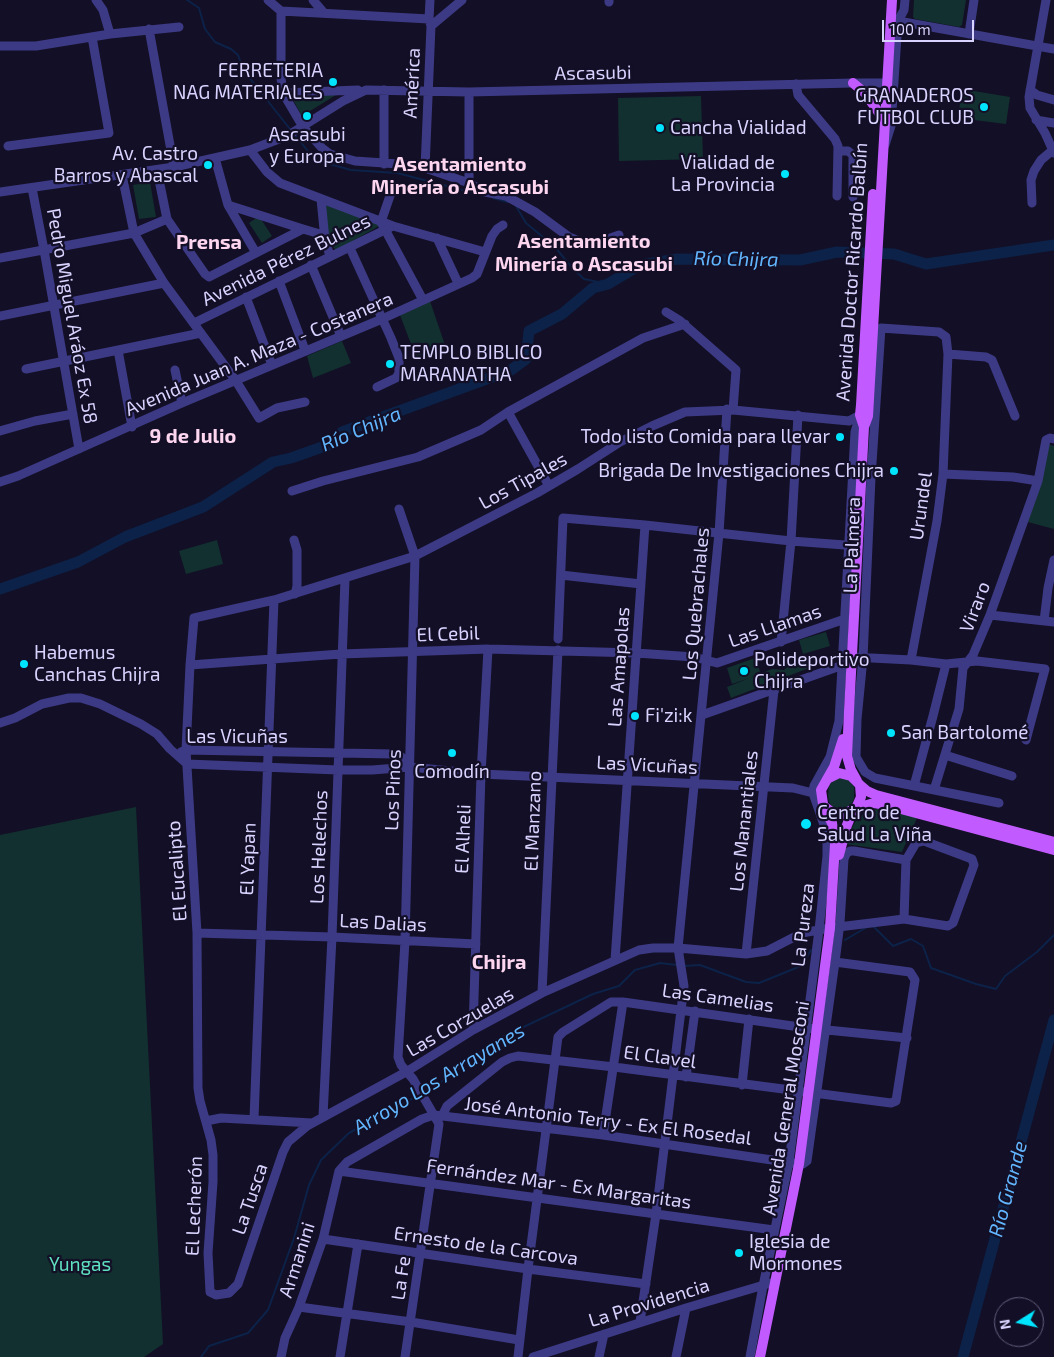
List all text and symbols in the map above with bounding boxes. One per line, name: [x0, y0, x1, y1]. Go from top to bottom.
scale bar: [884, 10, 976, 42]
text: 100 m: [890, 20, 931, 38]
street label: América: [399, 47, 425, 119]
place label: FERRETERIA NAG MATERIALES: [173, 60, 323, 104]
street label: Ascasubi: [554, 61, 632, 85]
marker: FERRETERIA NAG MATERIALES: [327, 76, 339, 88]
place label: GRANADEROS FUTBOL CLUB: [855, 85, 974, 129]
marker: GRANADEROS FUTBOL CLUB: [978, 101, 990, 113]
marker: Ascasubi y Europa: [301, 110, 313, 122]
place label: Cancha Vialidad: [670, 117, 807, 139]
marker: Cancha Vialidad: [654, 122, 666, 134]
place label: Ascasubi y Europa: [268, 124, 346, 168]
street label: Avenida Doctor Ricardo Balbín: [832, 142, 872, 402]
place label: Av. Castro Barros y Abascal: [54, 143, 198, 187]
district label: Asentamiento Minería o Ascasubi: [371, 152, 549, 199]
place label: Vialidad de La Provincia: [671, 152, 775, 196]
marker: Av. Castro Barros y Abascal: [202, 159, 214, 171]
marker: Vialidad de La Provincia: [779, 168, 791, 180]
street label: Pedro Miguel Aráoz Ex 58: [42, 206, 102, 426]
street label: Avenida Pérez Bulnes: [198, 209, 374, 311]
district label: Asentamiento Minería o Ascasubi: [495, 229, 673, 276]
district label: Prensa: [176, 230, 242, 254]
water label: Río Chijra: [693, 246, 779, 272]
street label: Avenida Juan A. Maza - Costanera: [122, 287, 396, 421]
place label: TEMPLO BIBLICO MARANATHA: [400, 342, 543, 386]
marker: TEMPLO BIBLICO MARANATHA: [384, 358, 396, 370]
water label: Río Chijra: [317, 401, 405, 457]
district label: 9 de Julio: [150, 424, 236, 448]
place label: Todo listo Comida para llevar: [580, 426, 830, 448]
marker: Todo listo Comida para llevar: [834, 431, 846, 443]
street label: Los Tipales: [475, 447, 571, 515]
place label: Brigada De Investigaciones Chijra: [598, 460, 884, 482]
marker: Brigada De Investigaciones Chijra: [888, 465, 900, 477]
street label: Urundel: [905, 470, 937, 542]
street label: La Palmera: [839, 496, 865, 594]
street label: Los Quebrachales: [678, 527, 714, 681]
street label: Viraro: [955, 578, 995, 636]
street label: Las Llamas: [726, 599, 824, 653]
street label: Las Amapolas: [603, 606, 635, 728]
street label: El Cebil: [416, 622, 480, 646]
place label: Habemus Canchas Chijra: [34, 642, 160, 686]
place label: Polideportivo Chijra: [754, 649, 869, 693]
marker: Habemus Canchas Chijra: [18, 658, 30, 670]
marker: Polideportivo Chijra: [738, 665, 750, 677]
place label: Fi'zi:k: [645, 705, 692, 727]
marker: Fi'zi:k: [629, 710, 641, 722]
place label: San Bartolomé: [901, 722, 1029, 744]
street label: Las Vicuñas: [186, 726, 288, 748]
marker: San Bartolomé: [885, 727, 897, 739]
marker: Comodín: [446, 747, 458, 759]
street label: Los Pinos: [380, 749, 406, 831]
street label: Los Manantiales: [725, 749, 763, 893]
street label: Las Vicuñas: [596, 751, 698, 779]
place label: Comodín: [414, 761, 490, 783]
street label: El Manzano: [520, 770, 546, 872]
street label: Los Helechos: [306, 790, 332, 904]
place label: Centro de Salud La Viña: [817, 802, 932, 846]
street label: El Alheli: [450, 804, 476, 874]
marker: Centro de Salud La Viña: [799, 817, 813, 831]
street label: El Eucalipto: [162, 820, 192, 922]
street label: El Yapan: [235, 822, 261, 896]
street label: La Pureza: [787, 882, 819, 968]
street label: Las Dalias: [339, 909, 427, 937]
district label: Chijra: [472, 950, 526, 974]
street label: Las Camelias: [661, 979, 775, 1017]
street label: Las Corzuelas: [402, 982, 518, 1062]
street label: Avenida General Mosconi: [758, 999, 814, 1217]
water label: Arroyo Los Arrayanes: [349, 1018, 529, 1140]
street label: El Clavel: [622, 1041, 698, 1073]
street label: José Antonio Terry - Ex El Rosedal: [463, 1092, 753, 1150]
water label: Río Grande: [984, 1138, 1032, 1240]
street label: Fernández Mar - Ex Margaritas: [425, 1154, 693, 1214]
street label: El Lecherón: [181, 1156, 207, 1256]
street label: La Tusca: [227, 1160, 273, 1238]
street label: Armanini: [274, 1219, 320, 1301]
street label: Ernesto de la Carcova: [392, 1222, 580, 1270]
place label: Iglesia de Mormones: [749, 1231, 842, 1275]
marker: Iglesia de Mormones: [733, 1247, 745, 1259]
park label: Yungas: [49, 1254, 111, 1276]
street label: La Fe: [387, 1254, 415, 1302]
street label: La Providencia: [586, 1274, 712, 1332]
north arrow: [994, 1297, 1044, 1347]
text: N: [995, 1318, 1014, 1331]

